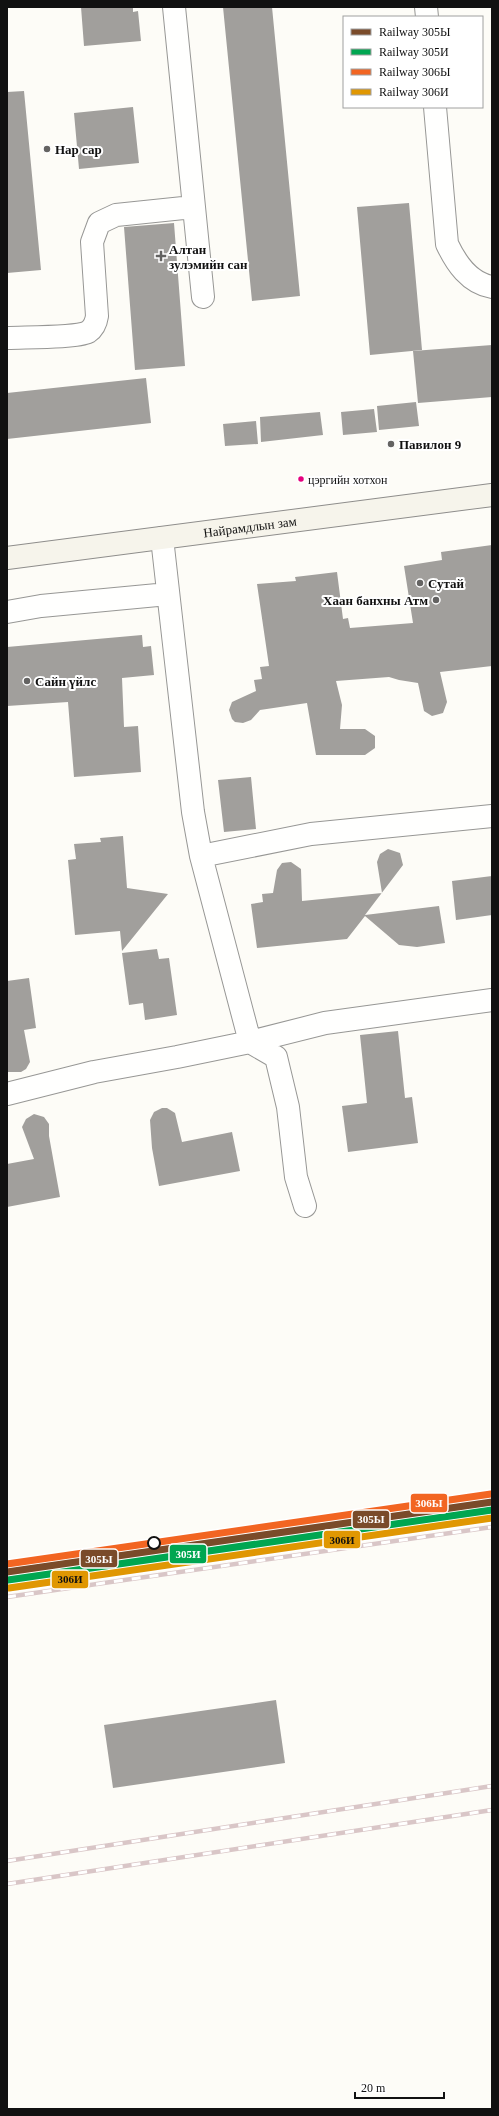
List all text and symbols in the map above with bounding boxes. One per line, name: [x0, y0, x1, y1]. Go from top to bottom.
legend: [343, 16, 483, 108]
text: Railway 305Ы: [379, 25, 451, 39]
text: Railway 305И: [379, 45, 449, 59]
text: Railway 306Ы: [379, 65, 451, 79]
text: Railway 306И: [379, 85, 449, 99]
place label: Нар сар: [55, 142, 102, 157]
marker: Нар сар: [42, 144, 52, 154]
place label: Алтан зулэмийн сан: [169, 242, 248, 272]
marker: Алтан зулэмийн сан: [156, 251, 166, 261]
place label: Павилон 9: [399, 437, 462, 452]
marker: Павилон 9: [386, 439, 396, 449]
place label: цэргийн хотхон: [308, 473, 388, 487]
marker: цэргийн хотхон: [296, 474, 306, 484]
street label: Найрамдлын зам: [203, 513, 298, 540]
place label: Сутай: [428, 576, 465, 591]
marker: Сутай: [415, 578, 425, 588]
place label: Хаан банхны Атм: [323, 593, 428, 608]
marker: Хаан банхны Атм: [431, 595, 441, 605]
place label: Сайн үйлс: [35, 674, 96, 689]
marker: Сайн үйлс: [22, 676, 32, 686]
line badge: 306Ы: [410, 1493, 448, 1513]
text: 306Ы: [415, 1497, 443, 1509]
line badge: 305Ы: [352, 1510, 390, 1529]
text: 305Ы: [357, 1513, 385, 1525]
line badge: 306И: [323, 1530, 361, 1549]
text: 306И: [329, 1534, 355, 1546]
unlabelled marker: [147, 1536, 161, 1550]
line badge: 305И: [169, 1544, 207, 1564]
text: 305И: [175, 1548, 201, 1560]
line badge: 305Ы: [80, 1549, 118, 1568]
text: 305Ы: [85, 1553, 113, 1565]
line badge: 306И: [51, 1570, 89, 1589]
text: 306И: [57, 1573, 83, 1585]
scale bar: [355, 2074, 444, 2100]
text: 20 m: [361, 2081, 386, 2095]

